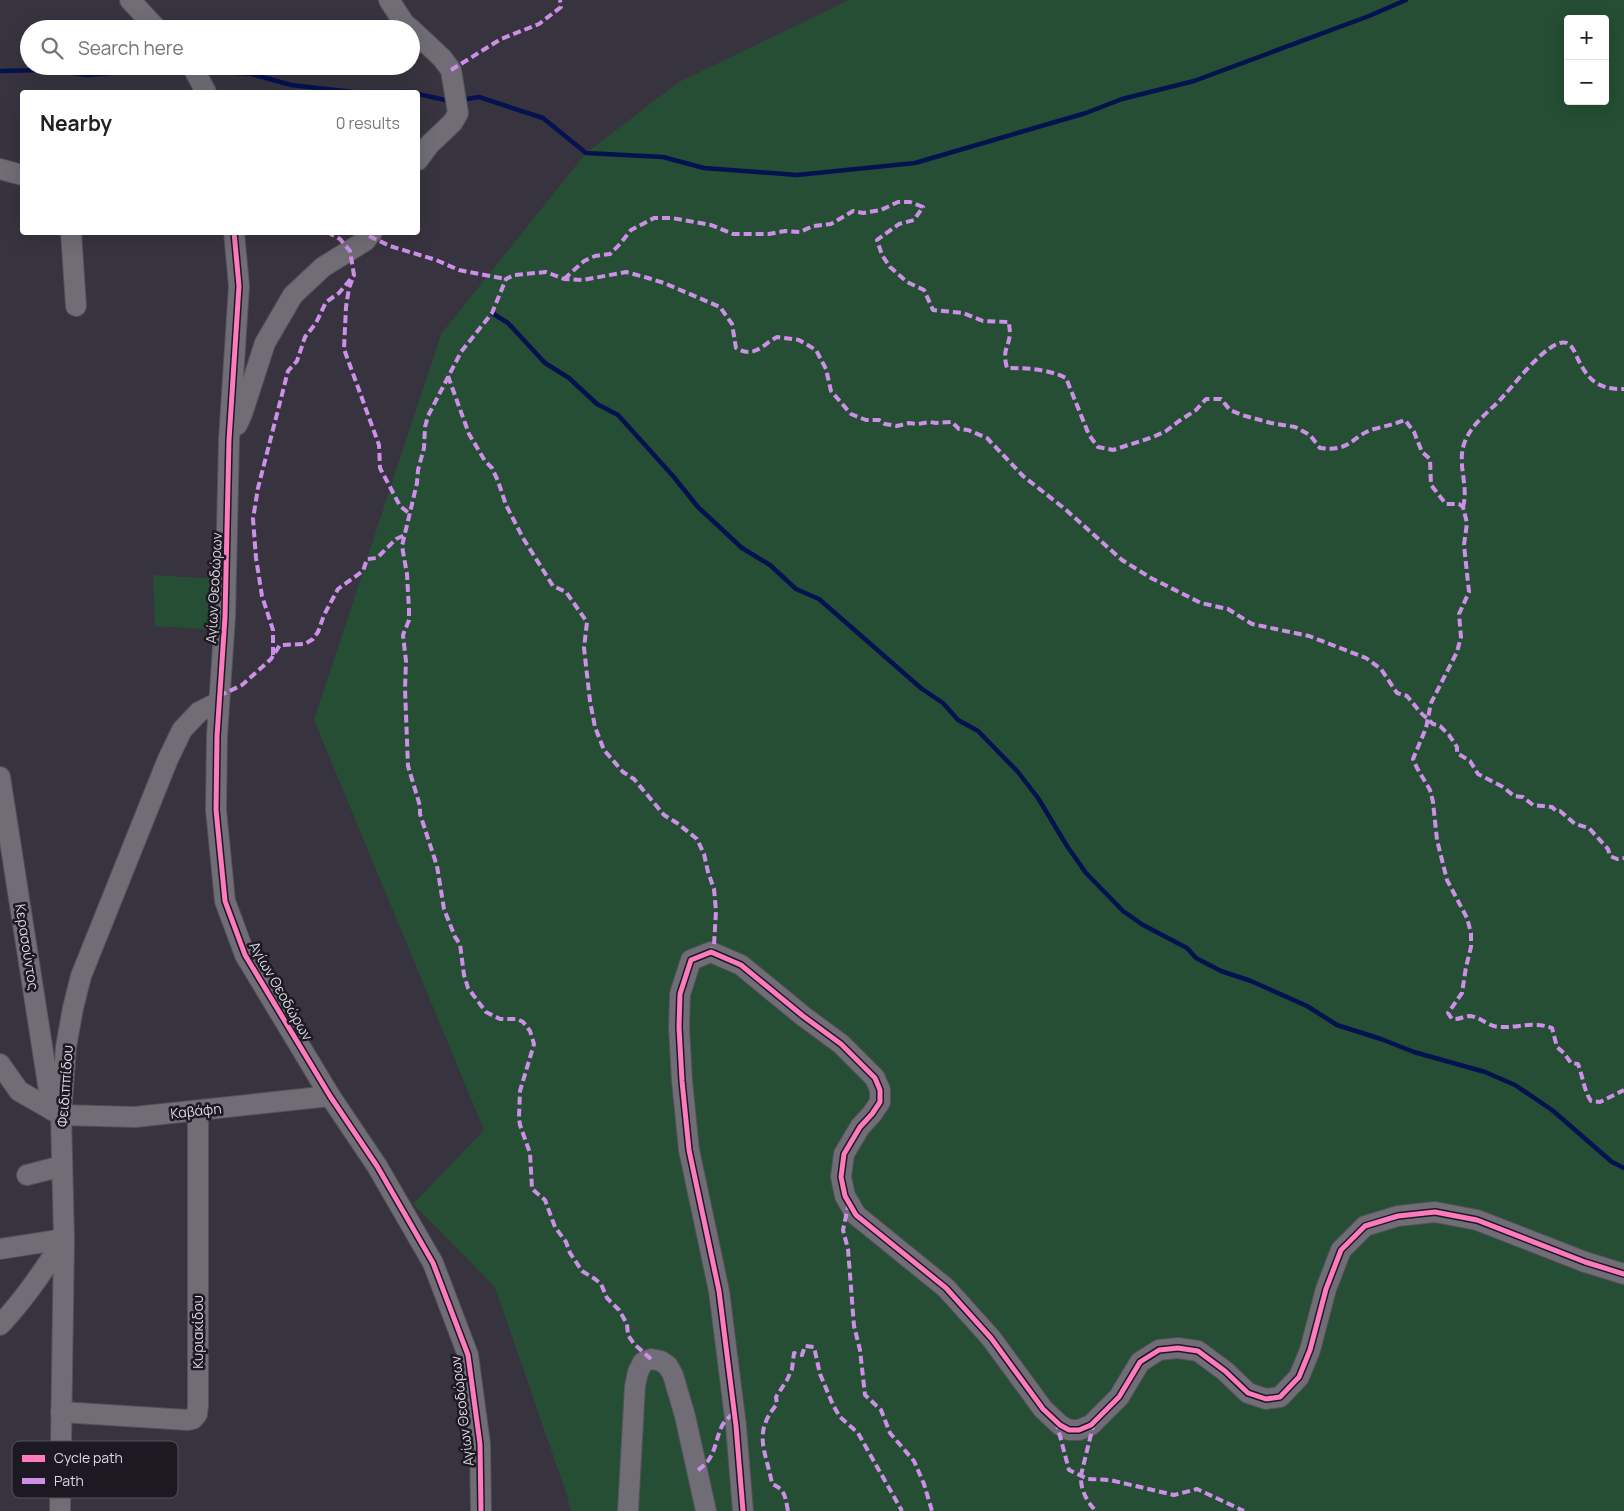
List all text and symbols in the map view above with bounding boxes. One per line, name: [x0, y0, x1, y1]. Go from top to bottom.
map controls: [1564, 15, 1609, 105]
button: +: [1564, 15, 1609, 60]
search box: [20, 20, 420, 75]
icon: search: [38, 34, 66, 62]
text: Search here: [78, 35, 184, 61]
button: −: [1564, 60, 1609, 105]
text: Nearby: [40, 109, 112, 137]
text: 0 results: [336, 112, 400, 134]
street label: Αγίων Θεοδώρων: [201, 532, 226, 644]
street label: Κερασούντος: [11, 902, 44, 992]
street label: Αγίων Θεοδώρων: [245, 938, 317, 1044]
street label: Φειδιππίδου: [52, 1044, 77, 1128]
street label: Καβάφη: [169, 1098, 222, 1123]
street label: Κυριακίδου: [188, 1295, 207, 1369]
street label: Αγίων Θεοδώρων: [445, 1355, 478, 1467]
legend: [12, 1441, 178, 1498]
text: Cycle path: [54, 1448, 123, 1467]
text: Path: [54, 1471, 84, 1490]

